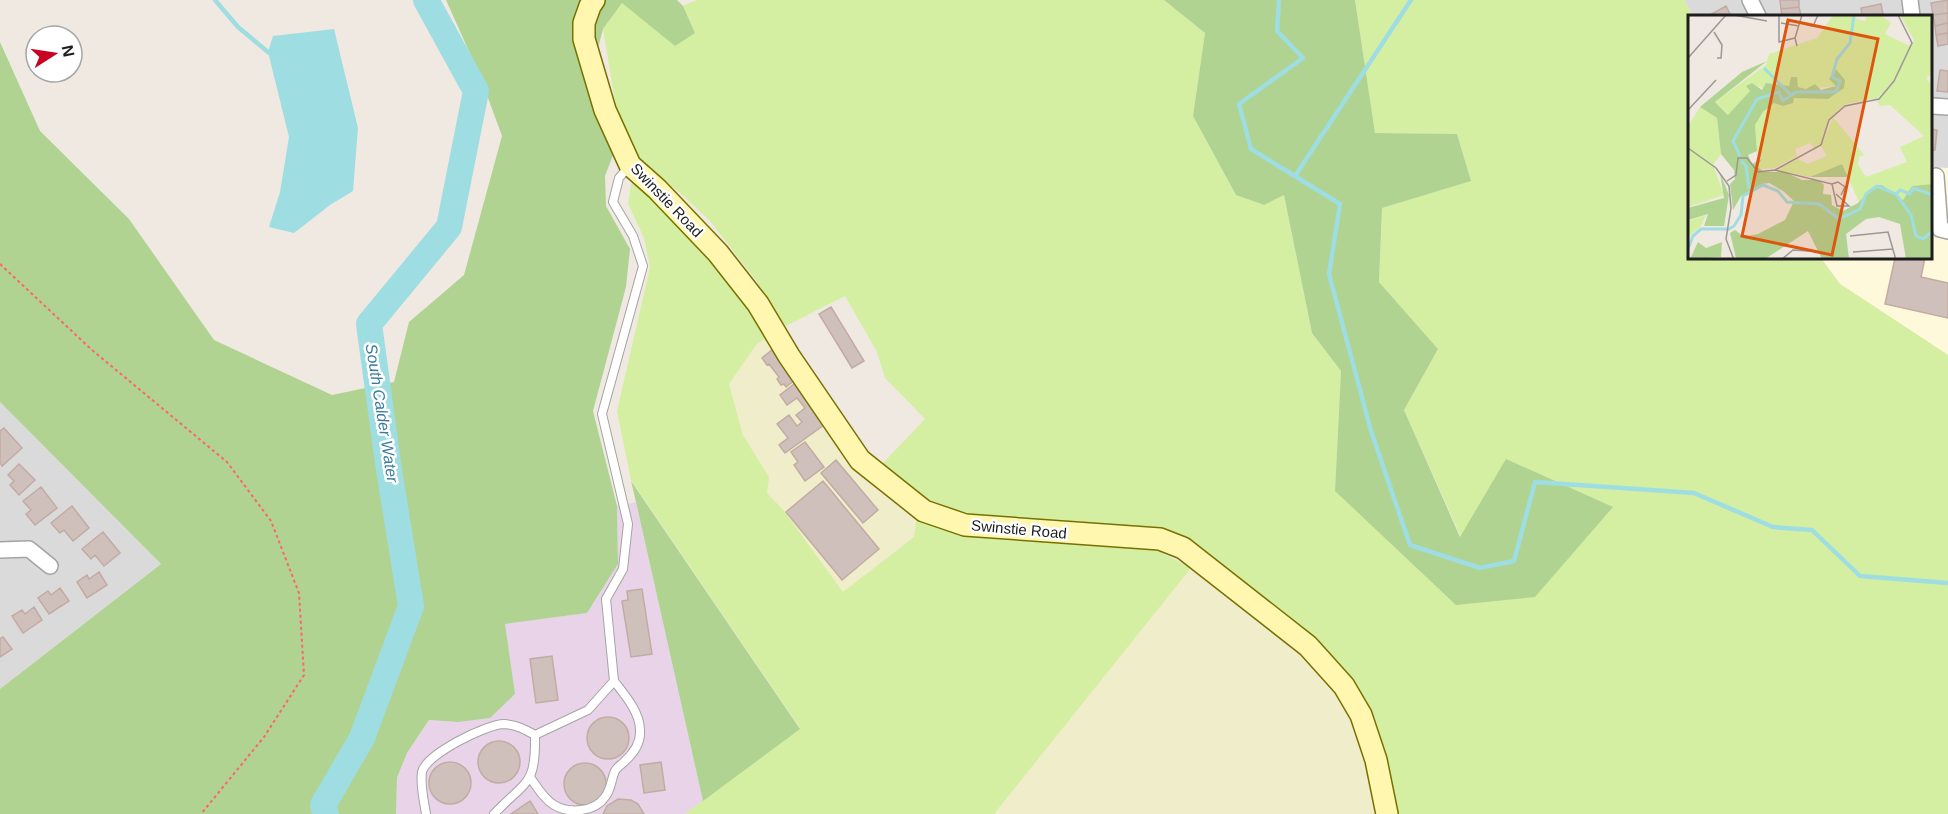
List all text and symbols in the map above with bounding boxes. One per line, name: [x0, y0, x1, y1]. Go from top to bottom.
inset map: [1688, 15, 1933, 260]
north arrow: [24, 24, 84, 84]
text: N: [59, 44, 78, 58]
street label: Swinstie Road: [628, 160, 706, 240]
water label: South Calder Water: [363, 342, 401, 484]
street label: Swinstie Road: [970, 516, 1068, 542]

